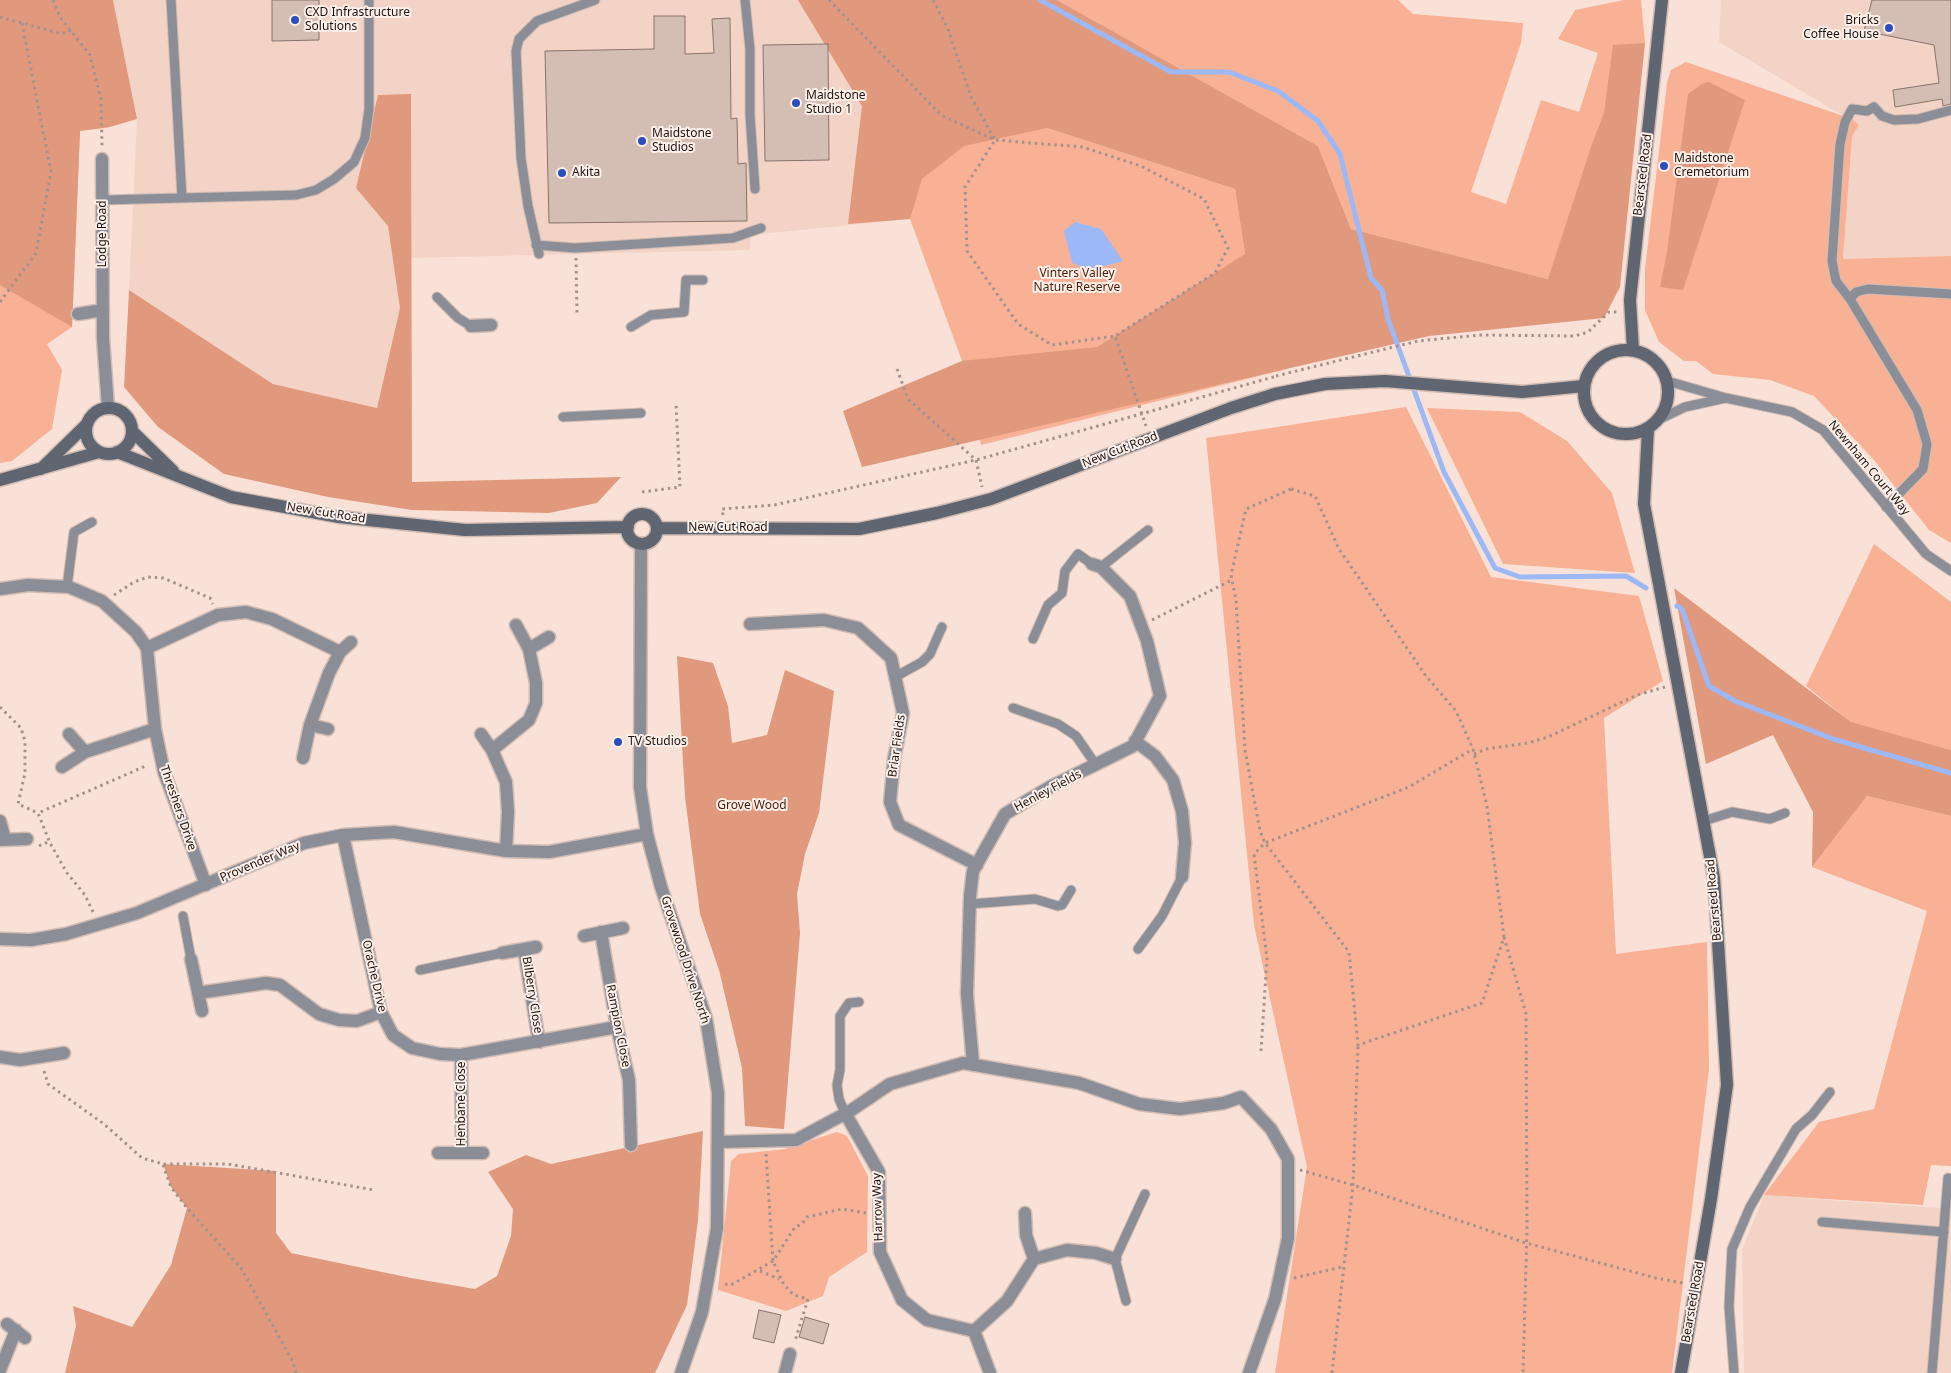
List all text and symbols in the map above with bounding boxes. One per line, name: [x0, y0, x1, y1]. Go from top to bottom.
place label: CXD Infrastructure Solutions: [305, 6, 410, 34]
marker: CXD Infrastructure Solutions: [289, 14, 301, 26]
place label: Bricks Coffee House: [1803, 14, 1879, 42]
marker: Bricks Coffee House: [1883, 22, 1895, 34]
place label: Maidstone Studio 1: [806, 89, 866, 117]
marker: Maidstone Studio 1: [790, 97, 802, 109]
place label: Maidstone Studios: [652, 127, 712, 155]
street label: Bearsted Road: [1631, 133, 1655, 217]
marker: Maidstone Studios: [636, 135, 648, 147]
place label: Maidstone Cremetorium: [1674, 152, 1749, 180]
marker: Maidstone Cremetorium: [1658, 160, 1670, 172]
place label: Akita: [572, 166, 600, 180]
marker: Akita: [556, 167, 568, 179]
street label: Lodge Road: [96, 200, 110, 268]
park label: Vinters Valley Nature Reserve: [1034, 267, 1120, 295]
street label: Newnham Court Way: [1825, 418, 1913, 518]
street label: New Cut Road: [1080, 429, 1160, 471]
street label: New Cut Road: [286, 500, 366, 526]
street label: New Cut Road: [688, 521, 768, 535]
street label: Briar Fields: [885, 714, 909, 778]
place label: TV Studios: [628, 735, 687, 749]
marker: TV Studios: [612, 736, 624, 748]
street label: Threshers Drive: [157, 764, 199, 852]
street label: Henley Fields: [1012, 767, 1084, 815]
park label: Grove Wood: [717, 799, 787, 813]
street label: Provender Way: [218, 839, 302, 885]
street label: Bearsted Road: [1703, 858, 1725, 942]
street label: Grovewood Drive North: [658, 894, 712, 1026]
street label: Orache Drive: [359, 939, 389, 1013]
street label: Bilberry Close: [519, 955, 545, 1035]
street label: Rampion Close: [603, 983, 633, 1069]
street label: Henbane Close: [455, 1062, 469, 1146]
street label: Harrow Way: [870, 1172, 886, 1242]
street label: Bearsted Road: [1679, 1260, 1707, 1344]

